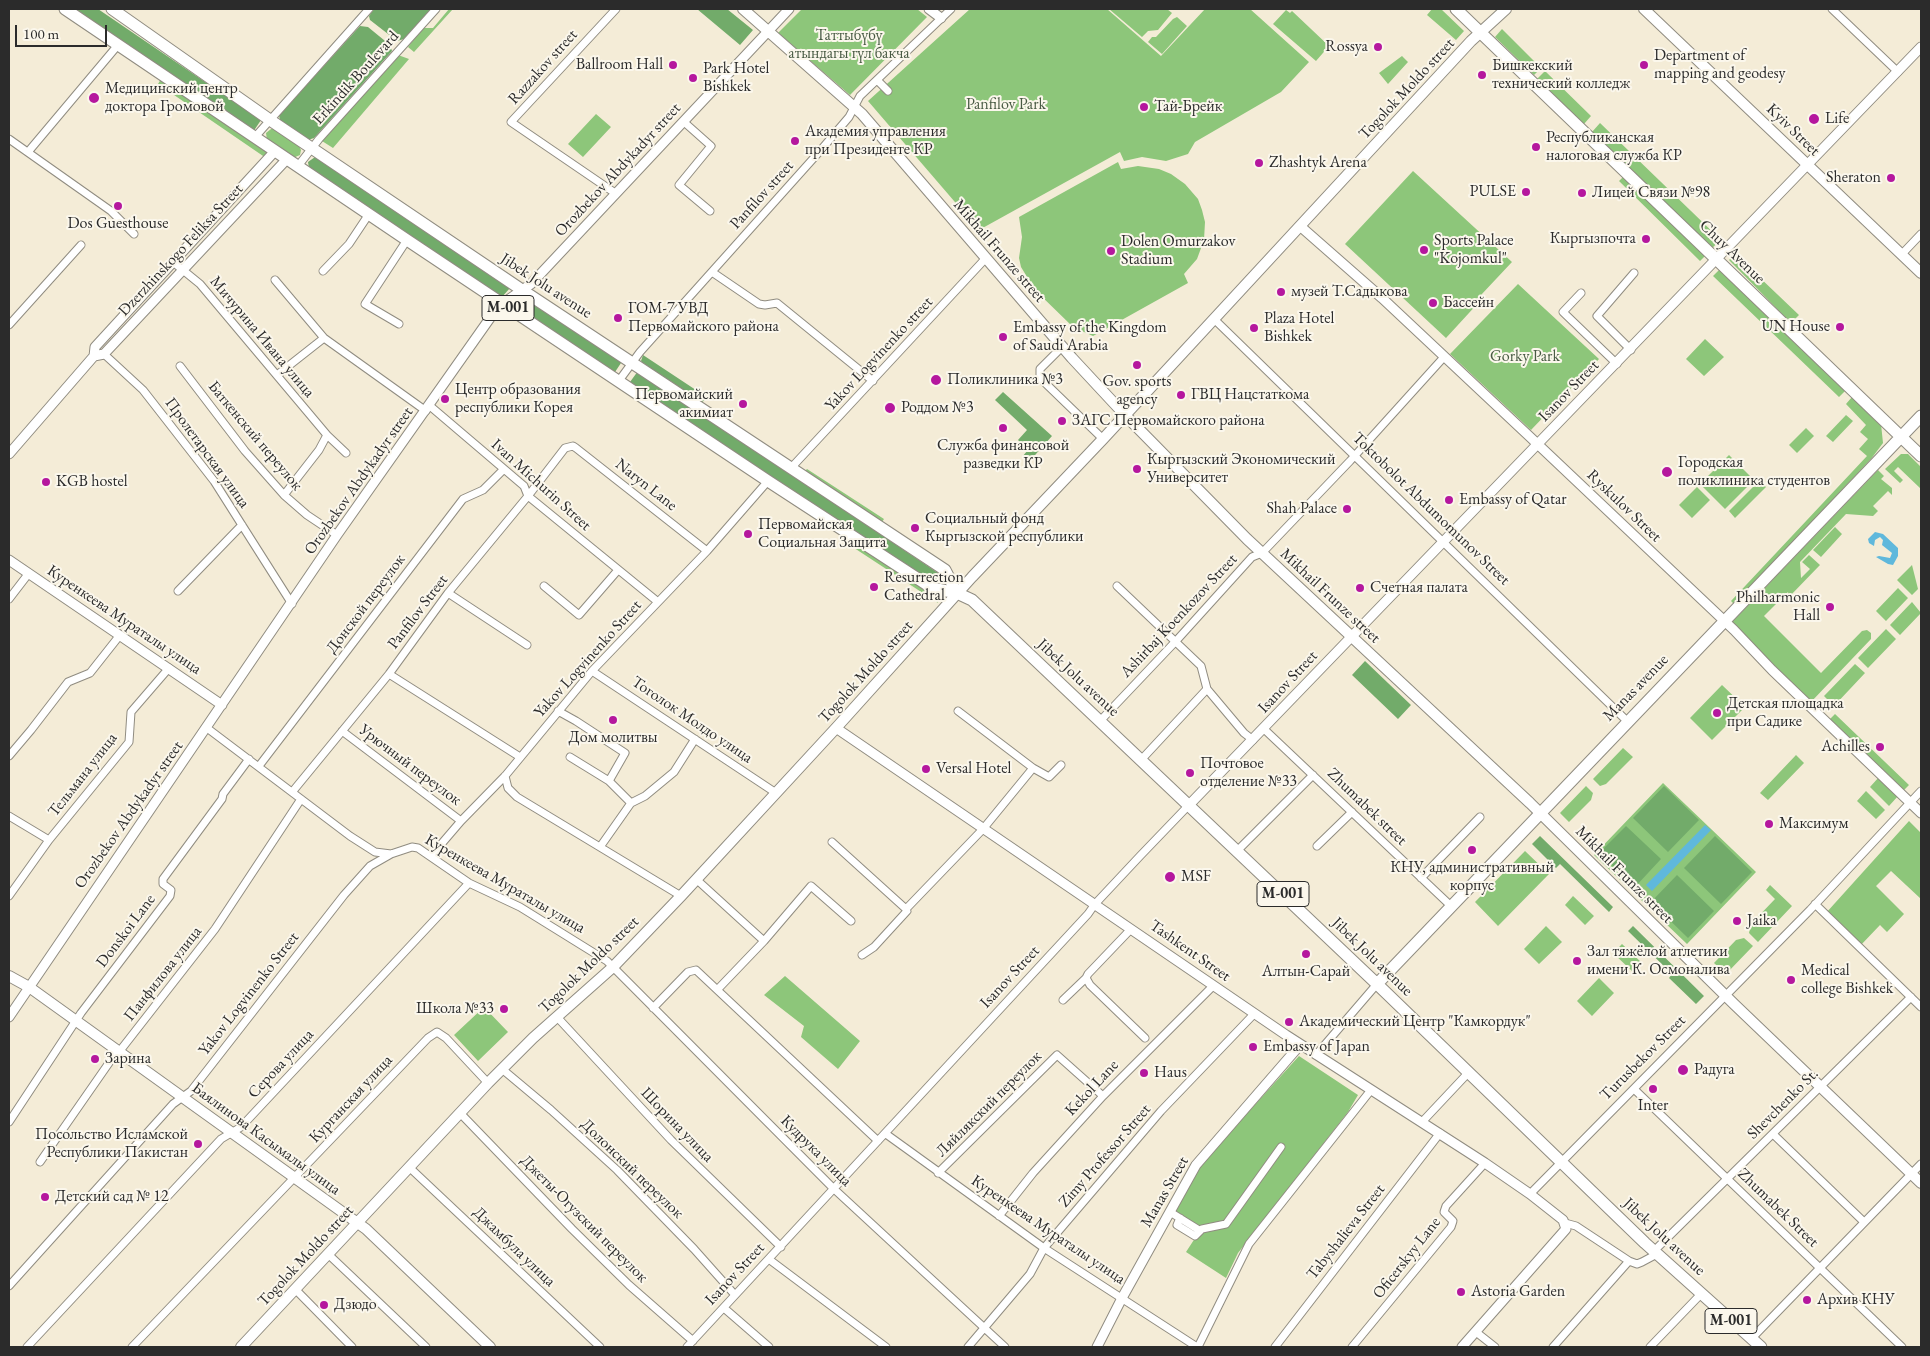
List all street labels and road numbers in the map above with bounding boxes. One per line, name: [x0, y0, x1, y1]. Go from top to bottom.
street label: Razzakov street: [504, 26, 582, 108]
street label: Erkindik Boulevard: [309, 27, 403, 129]
street label: Togolok Moldo street: [1355, 34, 1459, 144]
street label: Orozbekov Abdykadyr street: [551, 99, 685, 241]
street label: Kyiv Street: [1762, 100, 1824, 160]
street label: Panfilov street: [726, 157, 798, 233]
street label: Dzerzhinskogo Feliksa Street: [115, 180, 247, 320]
street label: Mikhail Frunze street: [949, 196, 1049, 306]
street label: Chuy Avenue: [1695, 216, 1769, 288]
street label: Jibek Jolu avenue: [497, 249, 595, 323]
street label: Мичурина Ивана улица: [205, 272, 319, 402]
street label: Yakov Logvinenko street: [821, 293, 937, 415]
road number: М-001: [482, 296, 534, 320]
street label: Isanov Street: [1535, 356, 1603, 426]
street label: Баткенский переулок: [204, 377, 306, 495]
street label: Пролетарская улица: [160, 394, 254, 512]
street label: Orozbekov Abdykadyr street: [301, 403, 417, 559]
street label: Toktobolot Abdumomunov Street: [1348, 429, 1514, 589]
street label: Ivan Michurin Street: [487, 435, 595, 535]
street label: Naryn Lane: [611, 455, 681, 515]
street label: Ryskulov Street: [1583, 466, 1665, 546]
street label: Mikhail Frunze street: [1276, 545, 1384, 647]
street label: Ashirbaj Koenkozov Street: [1117, 550, 1241, 682]
street label: Донской переулок: [322, 551, 410, 657]
street label: Куренкеева Мураталы улица: [43, 561, 205, 679]
street label: Panfilov Street: [384, 571, 452, 653]
street label: Yakov Logvinenko Street: [530, 596, 646, 722]
street label: Togolok Moldo street: [815, 617, 917, 727]
street label: Jibek Jolu avenue: [1033, 635, 1123, 721]
street label: Isanov Street: [1254, 647, 1322, 717]
street label: Manas avenue: [1599, 651, 1673, 725]
street label: Тоголок Молдо улица: [628, 672, 756, 768]
street label: Урючный переулок: [355, 720, 465, 810]
street label: Тельмана улица: [44, 729, 122, 821]
street label: Orozbekov Abdykadyr street: [71, 737, 187, 893]
street label: Zhumabek street: [1323, 764, 1411, 850]
street label: Mikhail Frunze street: [1571, 822, 1677, 928]
street label: Куренкеева Мураталы улица: [421, 830, 589, 938]
road number: М-001: [1257, 882, 1309, 906]
street label: Donskoi Lane: [92, 891, 160, 971]
street label: Togolok Moldo street: [535, 912, 643, 1018]
street label: Jibek Jolu avenue: [1328, 914, 1416, 1000]
street label: Tashkent Street: [1146, 916, 1234, 986]
street label: Панфилова улица: [120, 923, 206, 1025]
street label: Yakov Logvinenko Street: [195, 928, 303, 1060]
street label: Isanov Street: [976, 942, 1044, 1012]
street label: Turusbekov Street: [1596, 1011, 1690, 1105]
street label: Серова улица: [244, 1025, 318, 1103]
street label: Ляйлякский переулок: [932, 1047, 1046, 1161]
street label: Курганская улица: [305, 1051, 397, 1147]
street label: Kekol Lane: [1061, 1056, 1123, 1120]
street label: Shevchenko St.: [1743, 1064, 1823, 1144]
street label: Баялинова Касымалы улица: [188, 1079, 344, 1199]
street label: Шорина улица: [637, 1084, 717, 1166]
street label: Zimy Professor Street: [1055, 1100, 1155, 1212]
street label: Кудрука улица: [776, 1111, 856, 1191]
street label: Долонский переулок: [577, 1115, 687, 1223]
street label: Джеты-Огузский переулок: [516, 1151, 652, 1287]
street label: Manas Street: [1137, 1153, 1193, 1231]
street label: Zhumabek Street: [1733, 1164, 1823, 1252]
street label: Куренкеева Мураталы улица: [967, 1171, 1129, 1289]
street label: Tabyshalieva Street: [1303, 1181, 1389, 1283]
street label: Jibek Jolu avenue: [1619, 1194, 1709, 1280]
street label: Togolok Moldo street: [254, 1201, 358, 1311]
street label: Джамбула улица: [469, 1203, 559, 1291]
street label: Oficerskyy Lane: [1369, 1213, 1445, 1303]
street label: Isanov Street: [701, 1239, 769, 1309]
road number: М-001: [1705, 1308, 1757, 1334]

